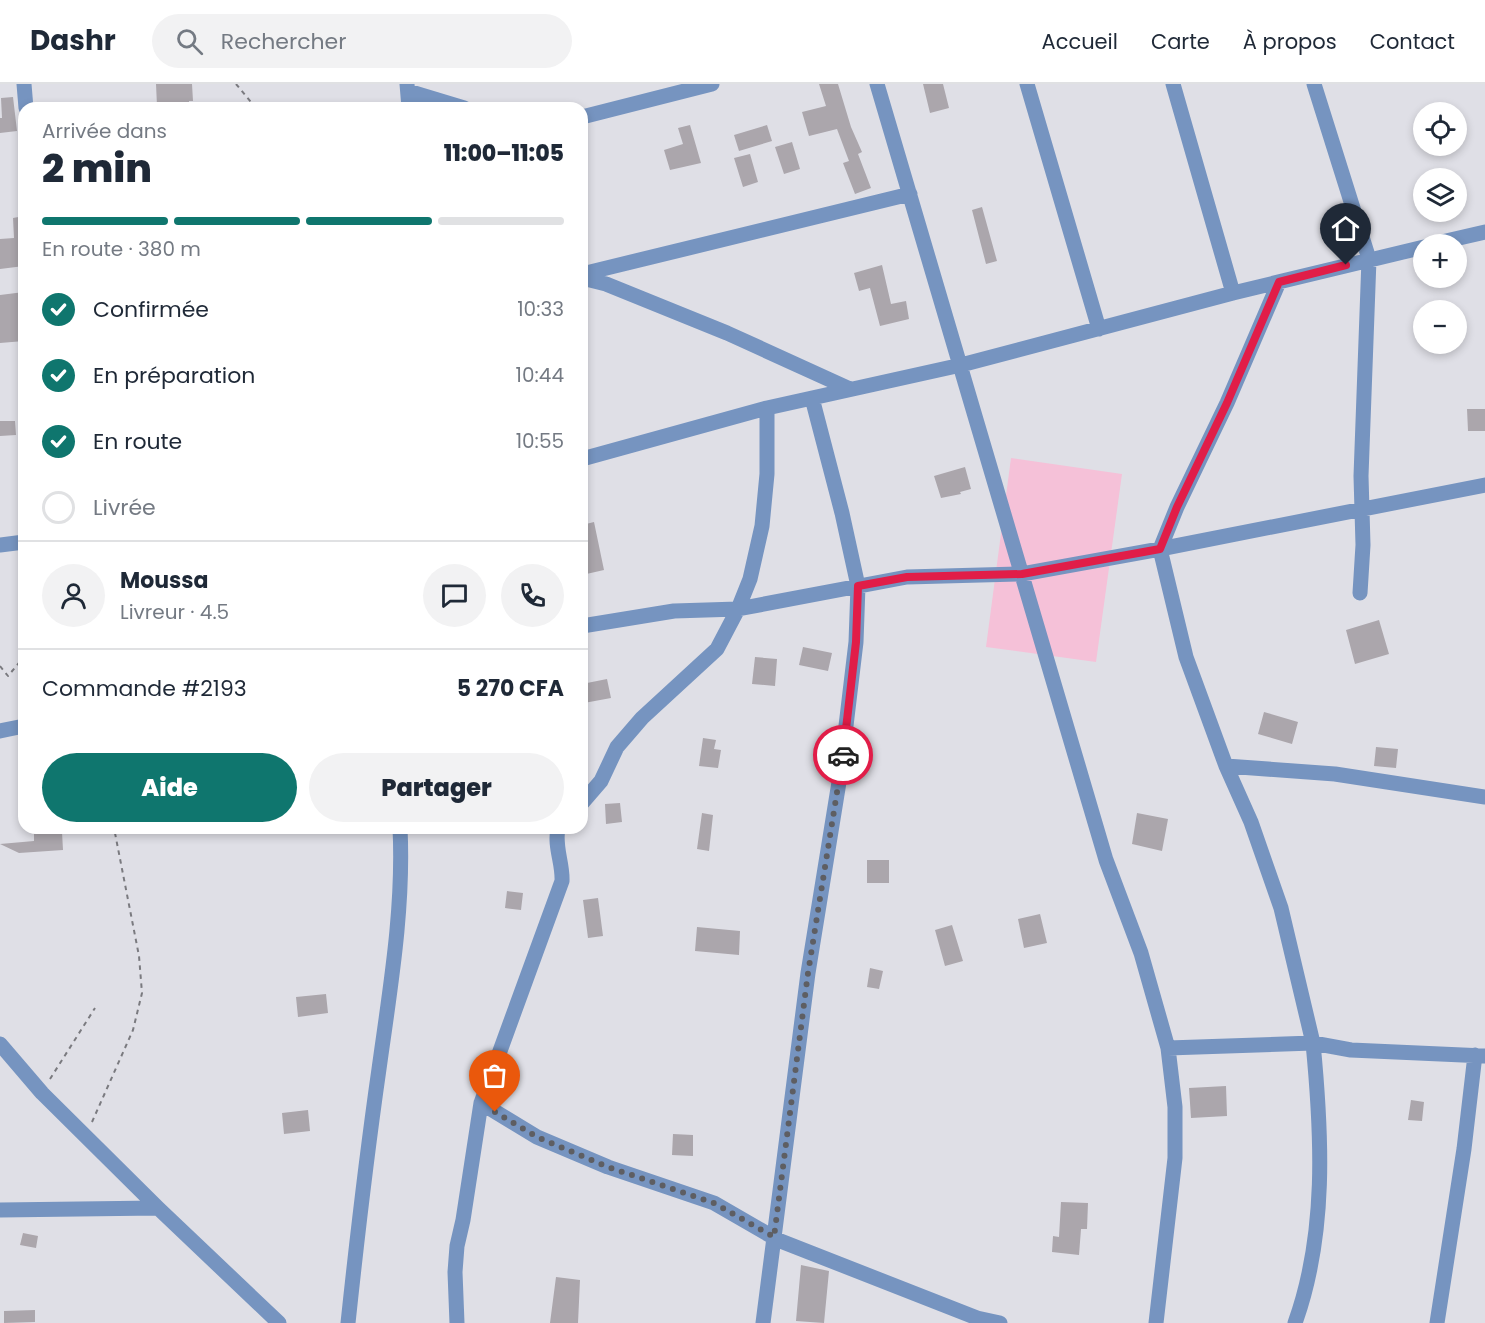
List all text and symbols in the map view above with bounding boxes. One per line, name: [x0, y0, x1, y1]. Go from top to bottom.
search box: [152, 14, 572, 68]
text: Dashr: [30, 21, 116, 60]
icon: search: [173, 25, 206, 58]
text: Rechercher: [221, 26, 346, 57]
text: Accueil: [1041, 27, 1118, 56]
text: Carte: [1151, 27, 1210, 56]
text: À propos: [1243, 27, 1337, 56]
text: Contact: [1370, 27, 1455, 56]
map controls: [1413, 102, 1467, 354]
button: locate: [1413, 102, 1467, 156]
text: Arrivée dans: [42, 117, 167, 145]
text: 11:00–11:05: [444, 138, 564, 169]
text: 2 min: [42, 141, 152, 196]
button: layers: [1413, 168, 1467, 222]
pin: [1320, 203, 1371, 265]
icon: home: [1329, 212, 1362, 245]
button: +: [1413, 234, 1467, 288]
text: En route · 380 m: [42, 235, 201, 263]
icon: check: [42, 293, 75, 326]
text: Confirmée: [93, 294, 209, 325]
text: 10:33: [517, 295, 564, 323]
button: −: [1413, 300, 1467, 354]
icon: check: [42, 359, 75, 392]
text: En préparation: [93, 360, 255, 391]
text: 10:44: [516, 361, 564, 389]
icon: check: [42, 425, 75, 458]
text: En route: [93, 426, 182, 457]
text: 10:55: [516, 427, 564, 455]
text: Livrée: [93, 492, 156, 523]
button: person: [42, 564, 105, 627]
button: chat: [423, 564, 486, 627]
button: phone: [501, 564, 564, 627]
text: Moussa: [120, 565, 209, 596]
text: Livreur · 4.5: [120, 598, 229, 626]
text: Commande #2193: [42, 673, 247, 704]
text: 5 270 CFA: [457, 673, 564, 704]
courier: [813, 725, 873, 785]
icon: car: [827, 739, 860, 772]
button: Aide: [42, 753, 297, 822]
button: Partager: [309, 753, 564, 822]
pin: [469, 1050, 520, 1112]
icon: bag: [478, 1059, 511, 1092]

